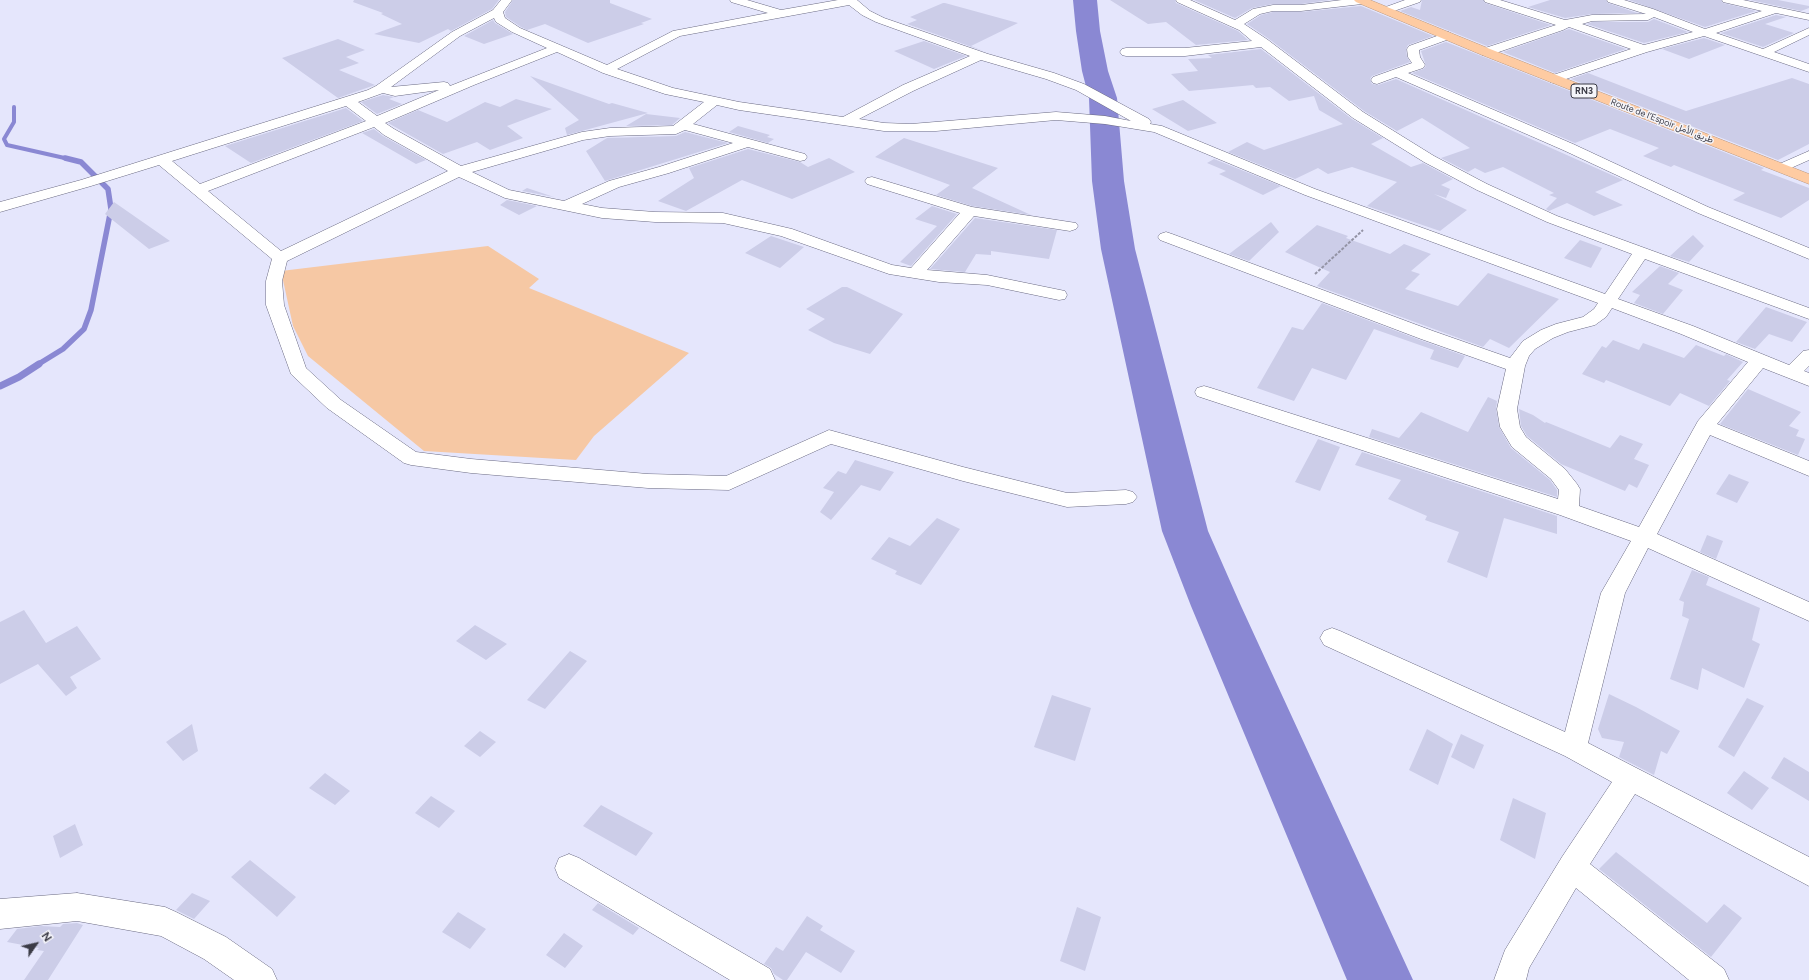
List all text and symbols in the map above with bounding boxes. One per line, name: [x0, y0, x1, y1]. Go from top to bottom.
road number: RN3: [1571, 84, 1597, 98]
street label: Route de l’Espoir طريق الأمل: [1609, 96, 1715, 146]
north arrow: [16, 924, 56, 964]
text: N: [39, 930, 54, 944]

